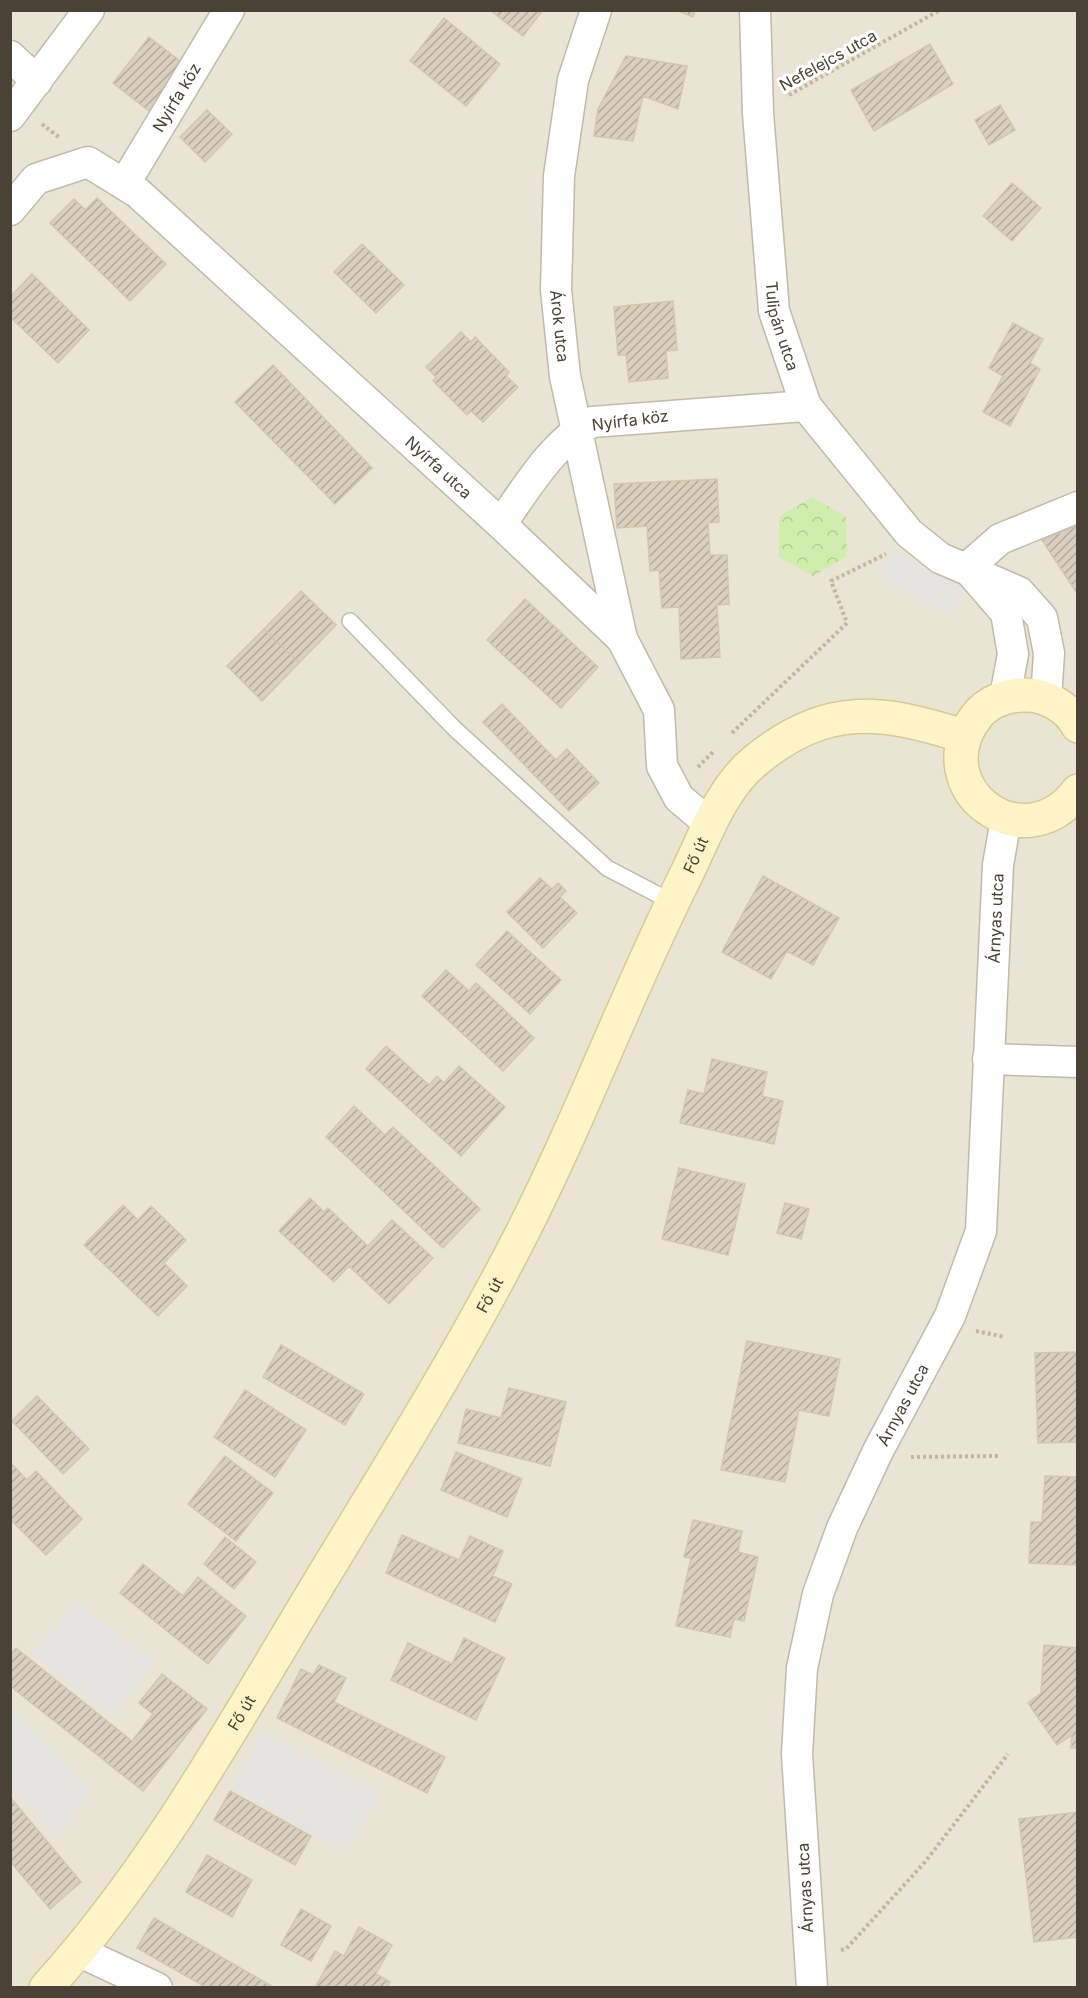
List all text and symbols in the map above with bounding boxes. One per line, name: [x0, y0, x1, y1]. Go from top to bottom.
street label: Nefelejcs utca: [776, 25, 880, 95]
street label: Nyírfa köz: [148, 59, 205, 135]
street label: Tulipán utca: [762, 281, 803, 373]
street label: Árok utca: [546, 289, 573, 363]
street label: Nyírfa köz: [591, 405, 669, 435]
street label: Nyírfa utca: [401, 432, 476, 503]
street label: Fő út: [678, 834, 712, 876]
street label: Árnyas utca: [983, 873, 1008, 964]
street label: Fő út: [472, 1274, 507, 1316]
street label: Árnyas utca: [873, 1360, 933, 1449]
street label: Fő út: [223, 1692, 260, 1734]
street label: Árnyas utca: [793, 1842, 817, 1934]

